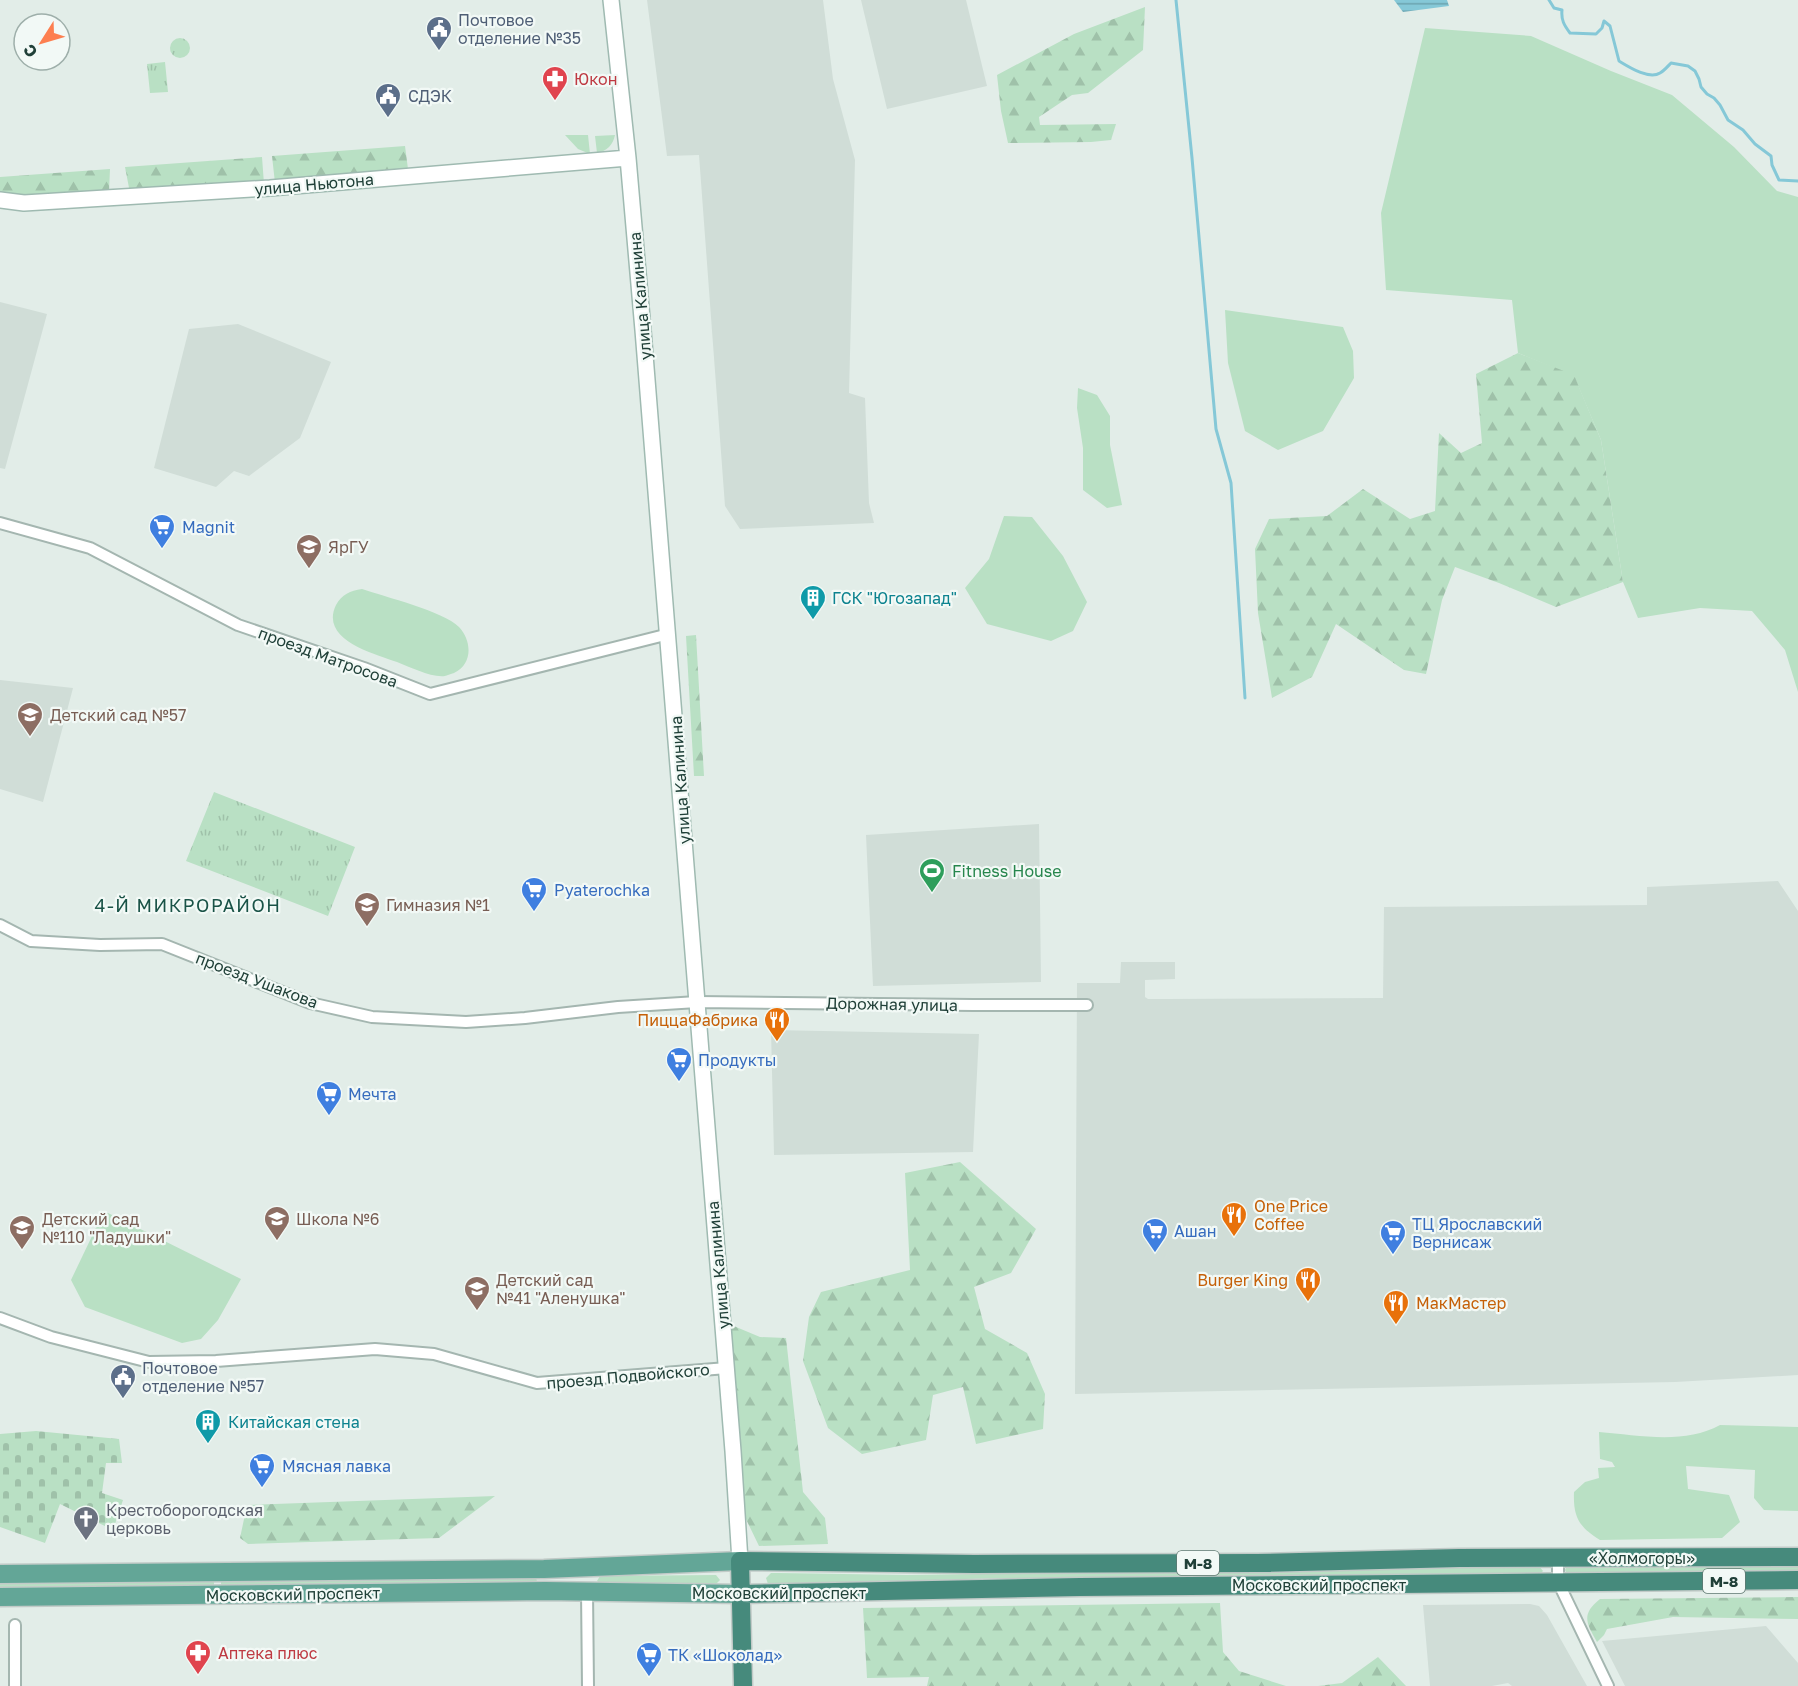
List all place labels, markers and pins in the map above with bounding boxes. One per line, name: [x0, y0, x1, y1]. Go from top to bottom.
place label: Почтовое отделение №35: [458, 10, 581, 48]
public building icon: Почтовое отделение №35: [424, 14, 454, 52]
pharmacy icon: Юкон: [540, 64, 570, 102]
place label: Юкон: [574, 69, 617, 89]
public building icon: СДЭК: [373, 81, 403, 119]
place label: СДЭК: [408, 86, 452, 106]
supermarket icon: Magnit: [147, 512, 177, 550]
place label: Magnit: [182, 517, 235, 537]
school or university icon: ЯрГУ: [294, 532, 324, 570]
place label: ЯрГУ: [328, 537, 369, 557]
building icon: ГСК "Югозапад": [798, 583, 828, 621]
place label: ГСК "Югозапад": [832, 588, 957, 608]
school or university icon: Детский сад №57: [15, 700, 45, 738]
place label: Детский сад №57: [50, 705, 186, 725]
sports icon: Fitness House: [917, 856, 947, 894]
place label: Fitness House: [952, 861, 1062, 881]
supermarket icon: Pyaterochka: [519, 875, 549, 913]
place label: Pyaterochka: [554, 880, 650, 900]
school or university icon: Гимназия №1: [352, 890, 382, 928]
place label: Гимназия №1: [386, 895, 490, 915]
restaurant icon: ПиццаФабрика: [762, 1005, 792, 1043]
place label: ПиццаФабрика: [637, 1010, 758, 1030]
supermarket icon: Продукты: [664, 1045, 694, 1083]
place label: Продукты: [698, 1050, 776, 1070]
supermarket icon: Мечта: [314, 1079, 344, 1117]
place label: Мечта: [348, 1084, 396, 1104]
place label: One Price Coffee: [1254, 1196, 1328, 1234]
restaurant icon: One Price Coffee: [1219, 1200, 1249, 1238]
school or university icon: Школа №6: [262, 1204, 292, 1242]
place label: Детский сад №110 "Ладушки": [42, 1209, 171, 1247]
place label: Школа №6: [296, 1209, 379, 1229]
school or university icon: Детский сад №110 "Ладушки": [7, 1213, 37, 1251]
place label: ТЦ Ярославский Вернисаж: [1412, 1214, 1542, 1252]
supermarket icon: Ашан: [1140, 1216, 1170, 1254]
supermarket icon: ТЦ Ярославский Вернисаж: [1378, 1218, 1408, 1256]
place label: Ашан: [1174, 1221, 1216, 1241]
restaurant icon: Burger King: [1293, 1265, 1323, 1303]
place label: Детский сад №41 "Аленушка": [496, 1270, 626, 1308]
place label: Burger King: [1197, 1270, 1288, 1290]
school or university icon: Детский сад №41 "Аленушка": [462, 1274, 492, 1312]
restaurant icon: МакМастер: [1381, 1288, 1411, 1326]
place label: МакМастер: [1416, 1293, 1506, 1313]
place label: Почтовое отделение №57: [142, 1358, 264, 1396]
public building icon: Почтовое отделение №57: [108, 1362, 138, 1400]
building icon: Китайская стена: [193, 1407, 223, 1445]
place label: Китайская стена: [228, 1412, 360, 1432]
supermarket icon: Мясная лавка: [247, 1451, 277, 1489]
place label: Мясная лавка: [282, 1456, 391, 1476]
place label: Крестоборогодская церковь: [106, 1500, 263, 1538]
church icon: Крестоборогодская церковь: [71, 1504, 101, 1542]
pharmacy icon: Аптека плюс: [183, 1638, 213, 1676]
supermarket icon: ТК «Шоколад»: [634, 1640, 664, 1678]
place label: Аптека плюс: [218, 1643, 318, 1663]
place label: ТК «Шоколад»: [668, 1645, 782, 1665]

